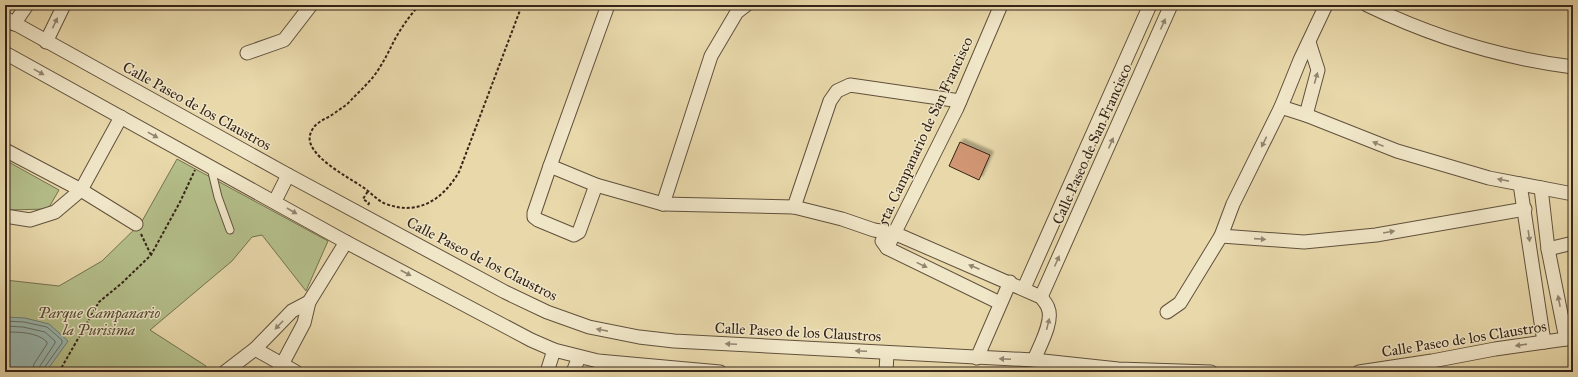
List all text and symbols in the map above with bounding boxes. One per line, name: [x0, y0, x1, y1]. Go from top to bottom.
one-way arrow: [52, 18, 58, 29]
one-way arrow: [1160, 18, 1166, 29]
street label: 5ta. Campanario de San Francisco: [873, 34, 977, 228]
street label: Calle Paseo de los Claustros: [120, 58, 274, 154]
street label: Calle Paseo de San Francisco: [1048, 61, 1136, 227]
one-way arrow: [33, 69, 45, 75]
one-way arrow: [1313, 72, 1319, 84]
one-way arrow: [147, 131, 159, 138]
one-way arrow: [1108, 136, 1114, 148]
one-way arrow: [1261, 136, 1267, 148]
one-way arrow: [1371, 140, 1383, 146]
one-way arrow: [1496, 177, 1509, 183]
one-way arrow: [286, 207, 298, 214]
street label: Calle Paseo de los Claustros: [404, 213, 560, 305]
one-way arrow: [1383, 229, 1395, 235]
one-way arrow: [1526, 230, 1532, 242]
one-way arrow: [1254, 235, 1266, 242]
one-way arrow: [1054, 256, 1060, 267]
one-way arrow: [917, 262, 928, 268]
one-way arrow: [968, 264, 979, 270]
one-way arrow: [400, 270, 411, 277]
one-way arrow: [1555, 295, 1561, 307]
park label: Parque Campanario la Purisima: [38, 304, 160, 339]
one-way arrow: [1045, 317, 1051, 330]
street label: Calle Paseo de los Claustros: [1380, 317, 1548, 361]
street label: Calle Paseo de los Claustros: [714, 319, 882, 345]
one-way arrow: [274, 320, 283, 330]
one-way arrow: [596, 327, 608, 333]
one-way arrow: [725, 341, 737, 348]
one-way arrow: [1514, 342, 1527, 348]
one-way arrow: [855, 348, 867, 355]
one-way arrow: [998, 356, 1011, 362]

